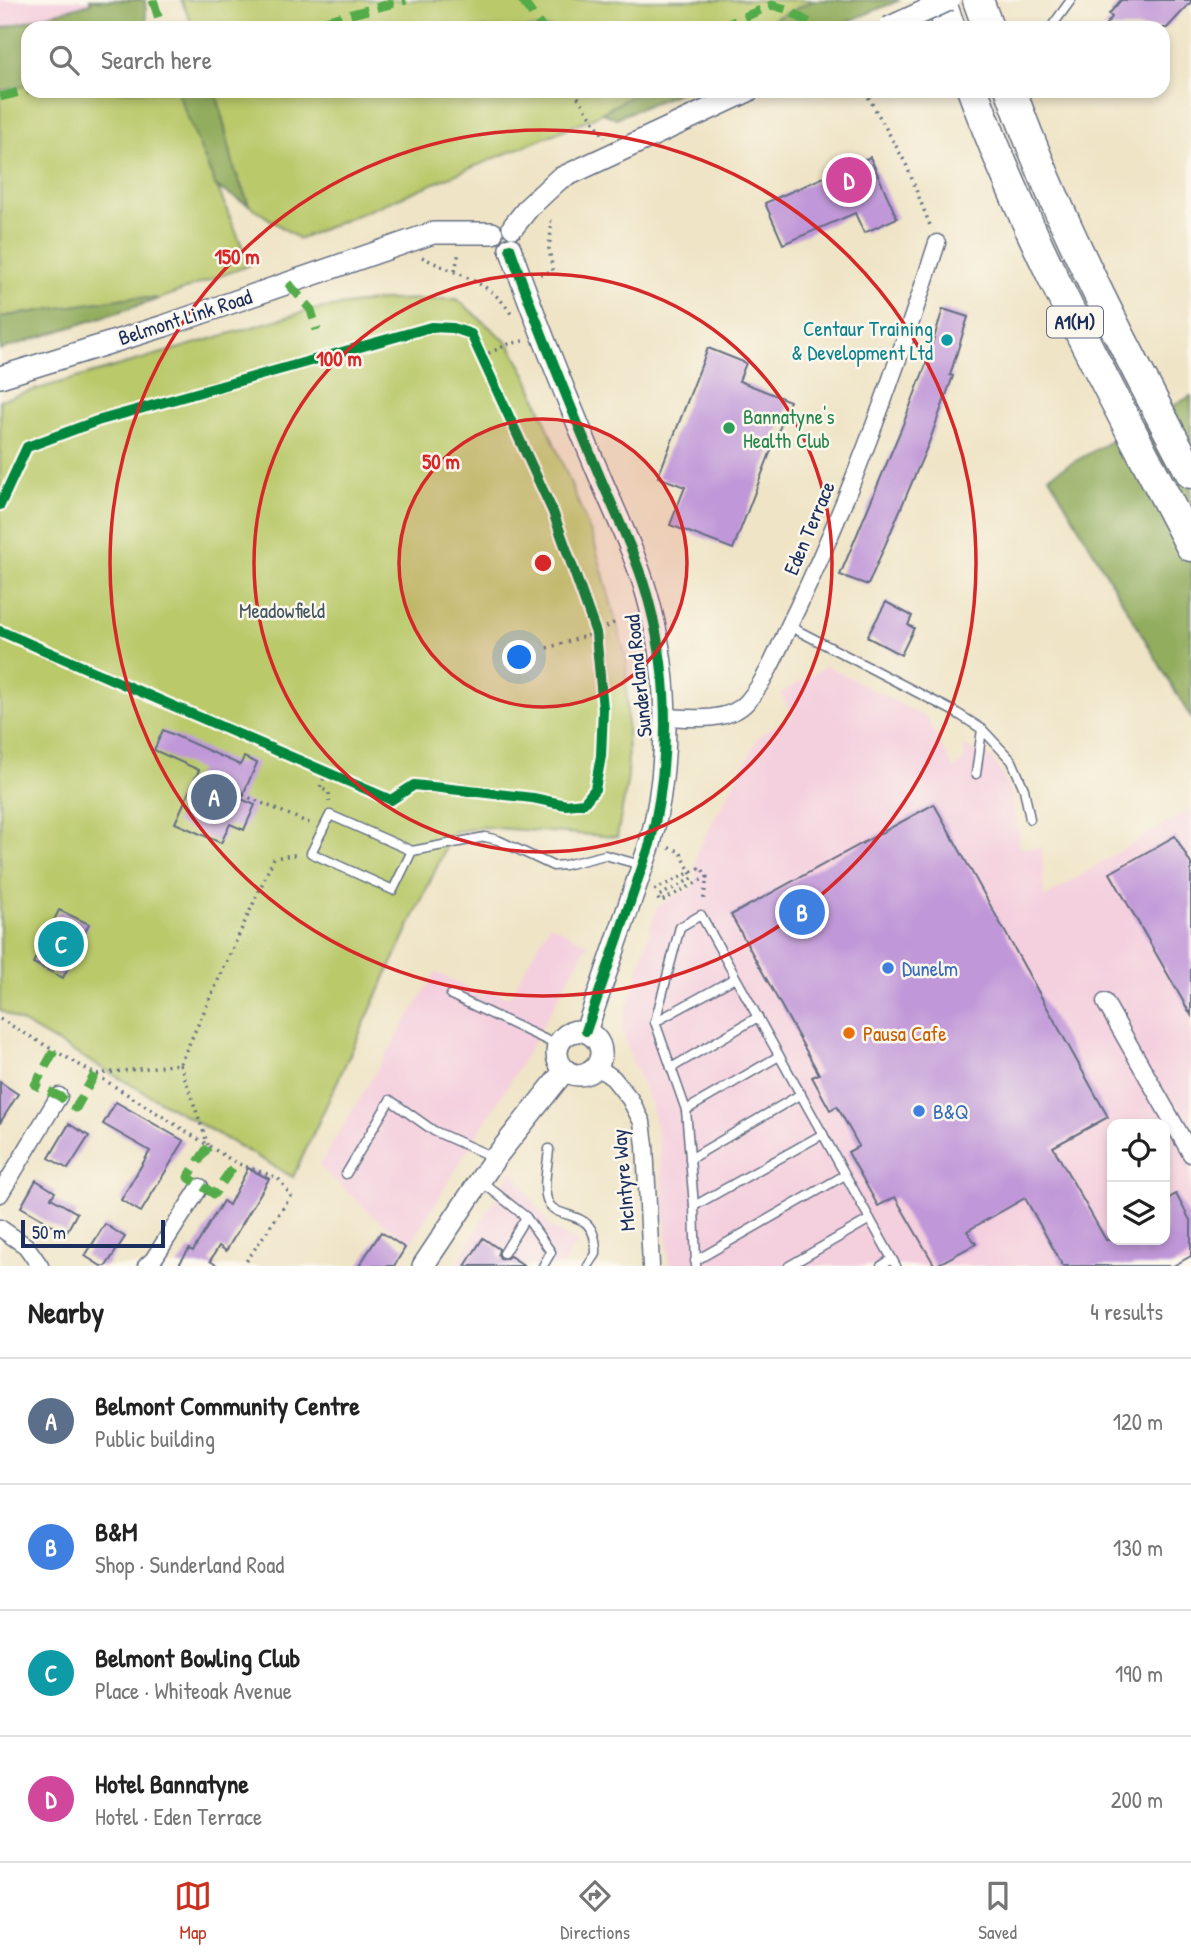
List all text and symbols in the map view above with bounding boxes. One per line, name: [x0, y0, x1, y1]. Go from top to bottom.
search box: [21, 21, 1170, 98]
icon: search: [45, 41, 83, 79]
text: Search here: [101, 42, 212, 77]
pin: D: [826, 154, 872, 206]
text: 150 m: [214, 242, 260, 271]
street label: Belmont Link Road: [114, 282, 256, 352]
road number: A1(M): [1047, 306, 1103, 338]
place label: Centaur Training & Development Ltd: [792, 314, 933, 367]
marker: Centaur Training & Development Ltd: [939, 332, 955, 348]
text: 100 m: [316, 344, 362, 373]
place label: Bannatyne's Health Club: [743, 402, 835, 455]
marker: Bannatyne's Health Club: [721, 420, 737, 436]
text: 50 m: [422, 447, 460, 476]
street label: Eden Terrace: [776, 477, 842, 579]
centre of rings: [531, 551, 555, 575]
park label: Meadowfield: [239, 596, 325, 625]
street label: Sunderland Road: [617, 613, 659, 739]
your location: [502, 640, 536, 674]
pin: A: [191, 771, 237, 823]
pin: B: [779, 886, 825, 938]
pin: C: [38, 918, 84, 970]
place label: Dunelm: [902, 954, 958, 983]
marker: Dunelm: [880, 960, 896, 976]
place label: Pausa Cafe: [863, 1019, 947, 1048]
marker: Pausa Cafe: [841, 1025, 857, 1041]
place label: B&Q: [933, 1097, 969, 1126]
marker: B&Q: [911, 1103, 927, 1119]
map controls: [1107, 1119, 1170, 1245]
button: locate: [1107, 1119, 1170, 1182]
street label: McIntyre Way: [604, 1128, 642, 1232]
button: layers: [1107, 1182, 1170, 1245]
scale bar: [21, 1217, 164, 1249]
text: 50 m: [32, 1219, 66, 1245]
text: Nearby: [28, 1292, 104, 1332]
text: 4 results: [1090, 1296, 1163, 1327]
text: Belmont Community Centre: [95, 1388, 360, 1423]
text: A: [45, 1406, 57, 1437]
text: 120 m: [1113, 1406, 1163, 1437]
text: Public building: [95, 1423, 215, 1454]
text: B&M: [95, 1514, 137, 1549]
text: B: [45, 1532, 57, 1563]
text: 130 m: [1113, 1532, 1163, 1563]
text: Shop · Sunderland Road: [95, 1549, 284, 1580]
text: Belmont Bowling Club: [95, 1640, 300, 1675]
text: C: [45, 1658, 57, 1689]
text: 190 m: [1115, 1658, 1163, 1689]
text: Place · Whiteoak Avenue: [95, 1675, 292, 1706]
text: Hotel Bannatyne: [95, 1766, 249, 1801]
text: D: [46, 1784, 56, 1815]
text: 200 m: [1111, 1784, 1163, 1815]
text: Hotel · Eden Terrace: [95, 1801, 262, 1832]
tab: Map: [174, 1877, 212, 1945]
tab: Directions: [560, 1877, 630, 1945]
tab: Saved: [978, 1877, 1017, 1945]

